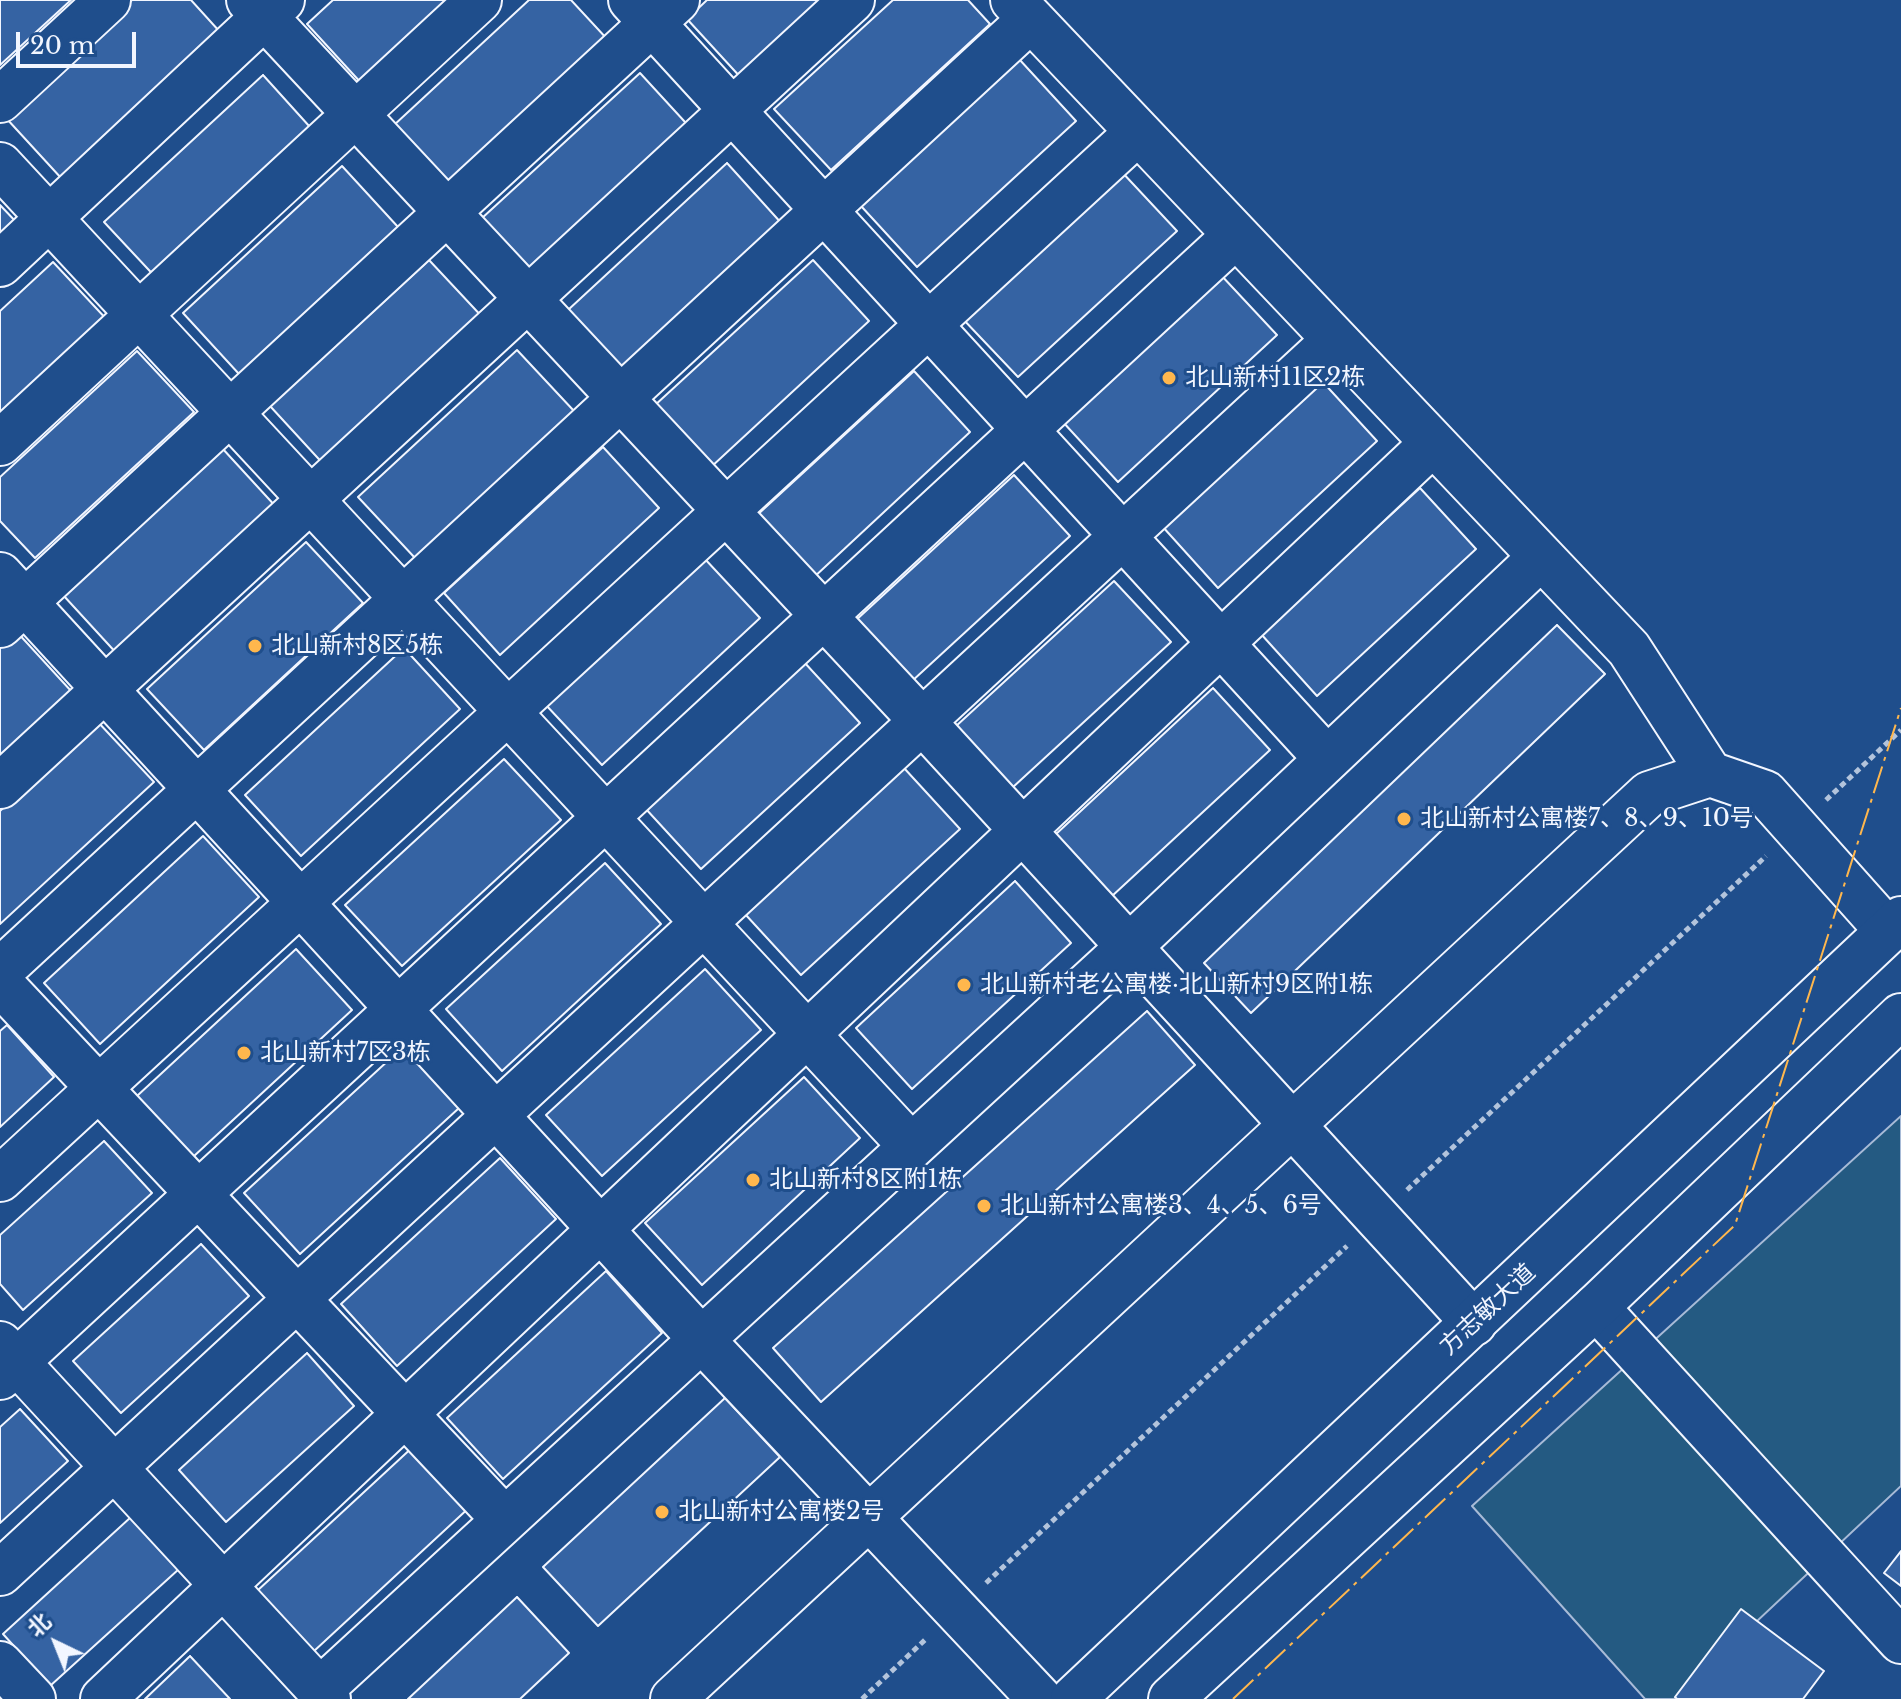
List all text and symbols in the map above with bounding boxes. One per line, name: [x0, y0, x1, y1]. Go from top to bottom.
scale bar: [20, 16, 140, 66]
text: 20 m: [30, 31, 95, 60]
place label: 北山新村11区2栋: [1185, 364, 1365, 392]
marker: 北山新村11区2栋: [1160, 369, 1178, 387]
place label: 北山新村8区5栋: [271, 632, 443, 660]
marker: 北山新村8区5栋: [246, 637, 264, 655]
place label: 北山新村公寓楼7、8、9、10号: [1420, 805, 1754, 833]
marker: 北山新村公寓楼7、8、9、10号: [1395, 810, 1413, 828]
place label: 北山新村老公寓楼·北山新村9区附1栋: [980, 971, 1373, 999]
marker: 北山新村老公寓楼·北山新村9区附1栋: [955, 976, 973, 994]
place label: 北山新村7区3栋: [260, 1039, 431, 1067]
marker: 北山新村7区3栋: [235, 1044, 253, 1062]
place label: 北山新村8区附1栋: [769, 1166, 962, 1194]
marker: 北山新村8区附1栋: [744, 1171, 762, 1189]
place label: 北山新村公寓楼3、4、5、6号: [1000, 1192, 1322, 1220]
marker: 北山新村公寓楼3、4、5、6号: [975, 1197, 993, 1215]
street label: 方志敏大道: [1434, 1259, 1542, 1361]
place label: 北山新村公寓楼2号: [678, 1498, 885, 1526]
marker: 北山新村公寓楼2号: [653, 1503, 671, 1521]
north arrow: [16, 1603, 96, 1683]
text: 北: [22, 1608, 57, 1642]

